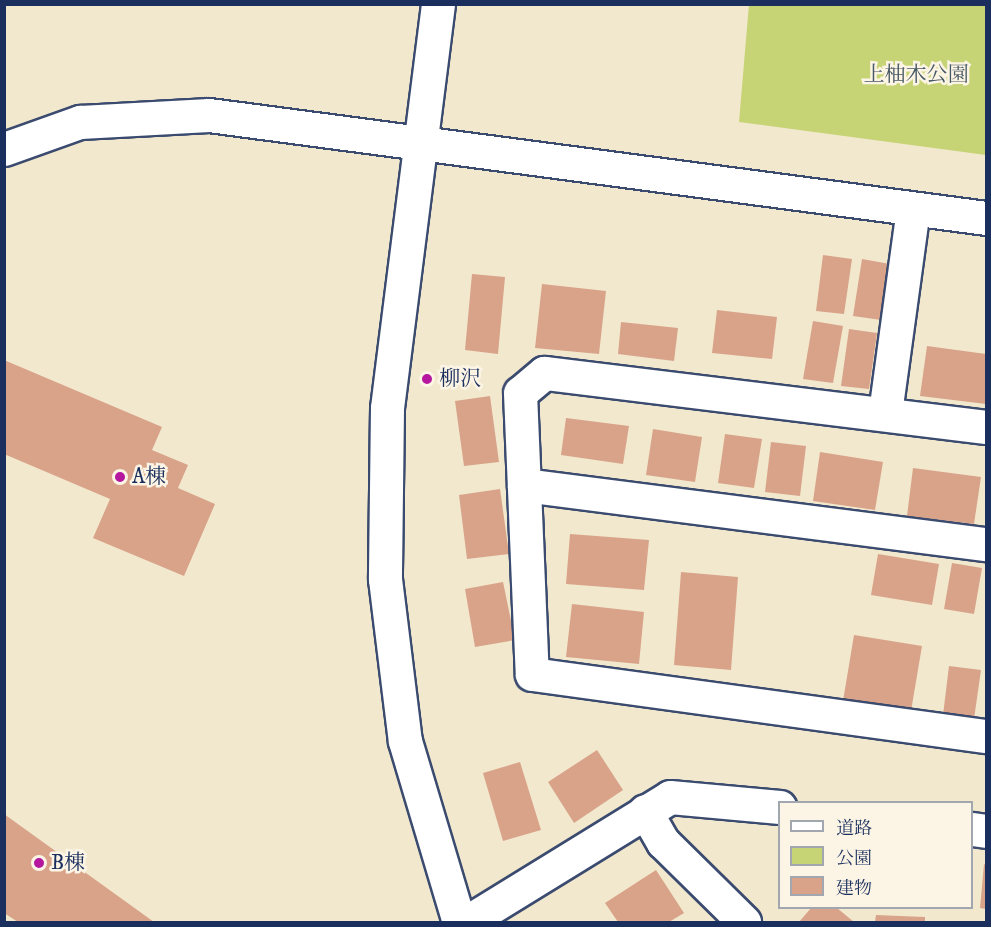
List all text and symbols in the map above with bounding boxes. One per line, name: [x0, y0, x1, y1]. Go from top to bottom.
park label: 上柚木公園: [864, 62, 968, 88]
place label: 柳沢: [439, 366, 481, 392]
marker: 柳沢: [420, 372, 434, 386]
place label: A棟: [132, 464, 166, 490]
marker: A棟: [113, 470, 127, 484]
legend: [778, 801, 973, 909]
text: 道路: [836, 818, 872, 840]
text: 公園: [836, 848, 872, 870]
place label: B棟: [51, 850, 85, 876]
marker: B棟: [32, 856, 46, 870]
text: 建物: [836, 878, 872, 900]

